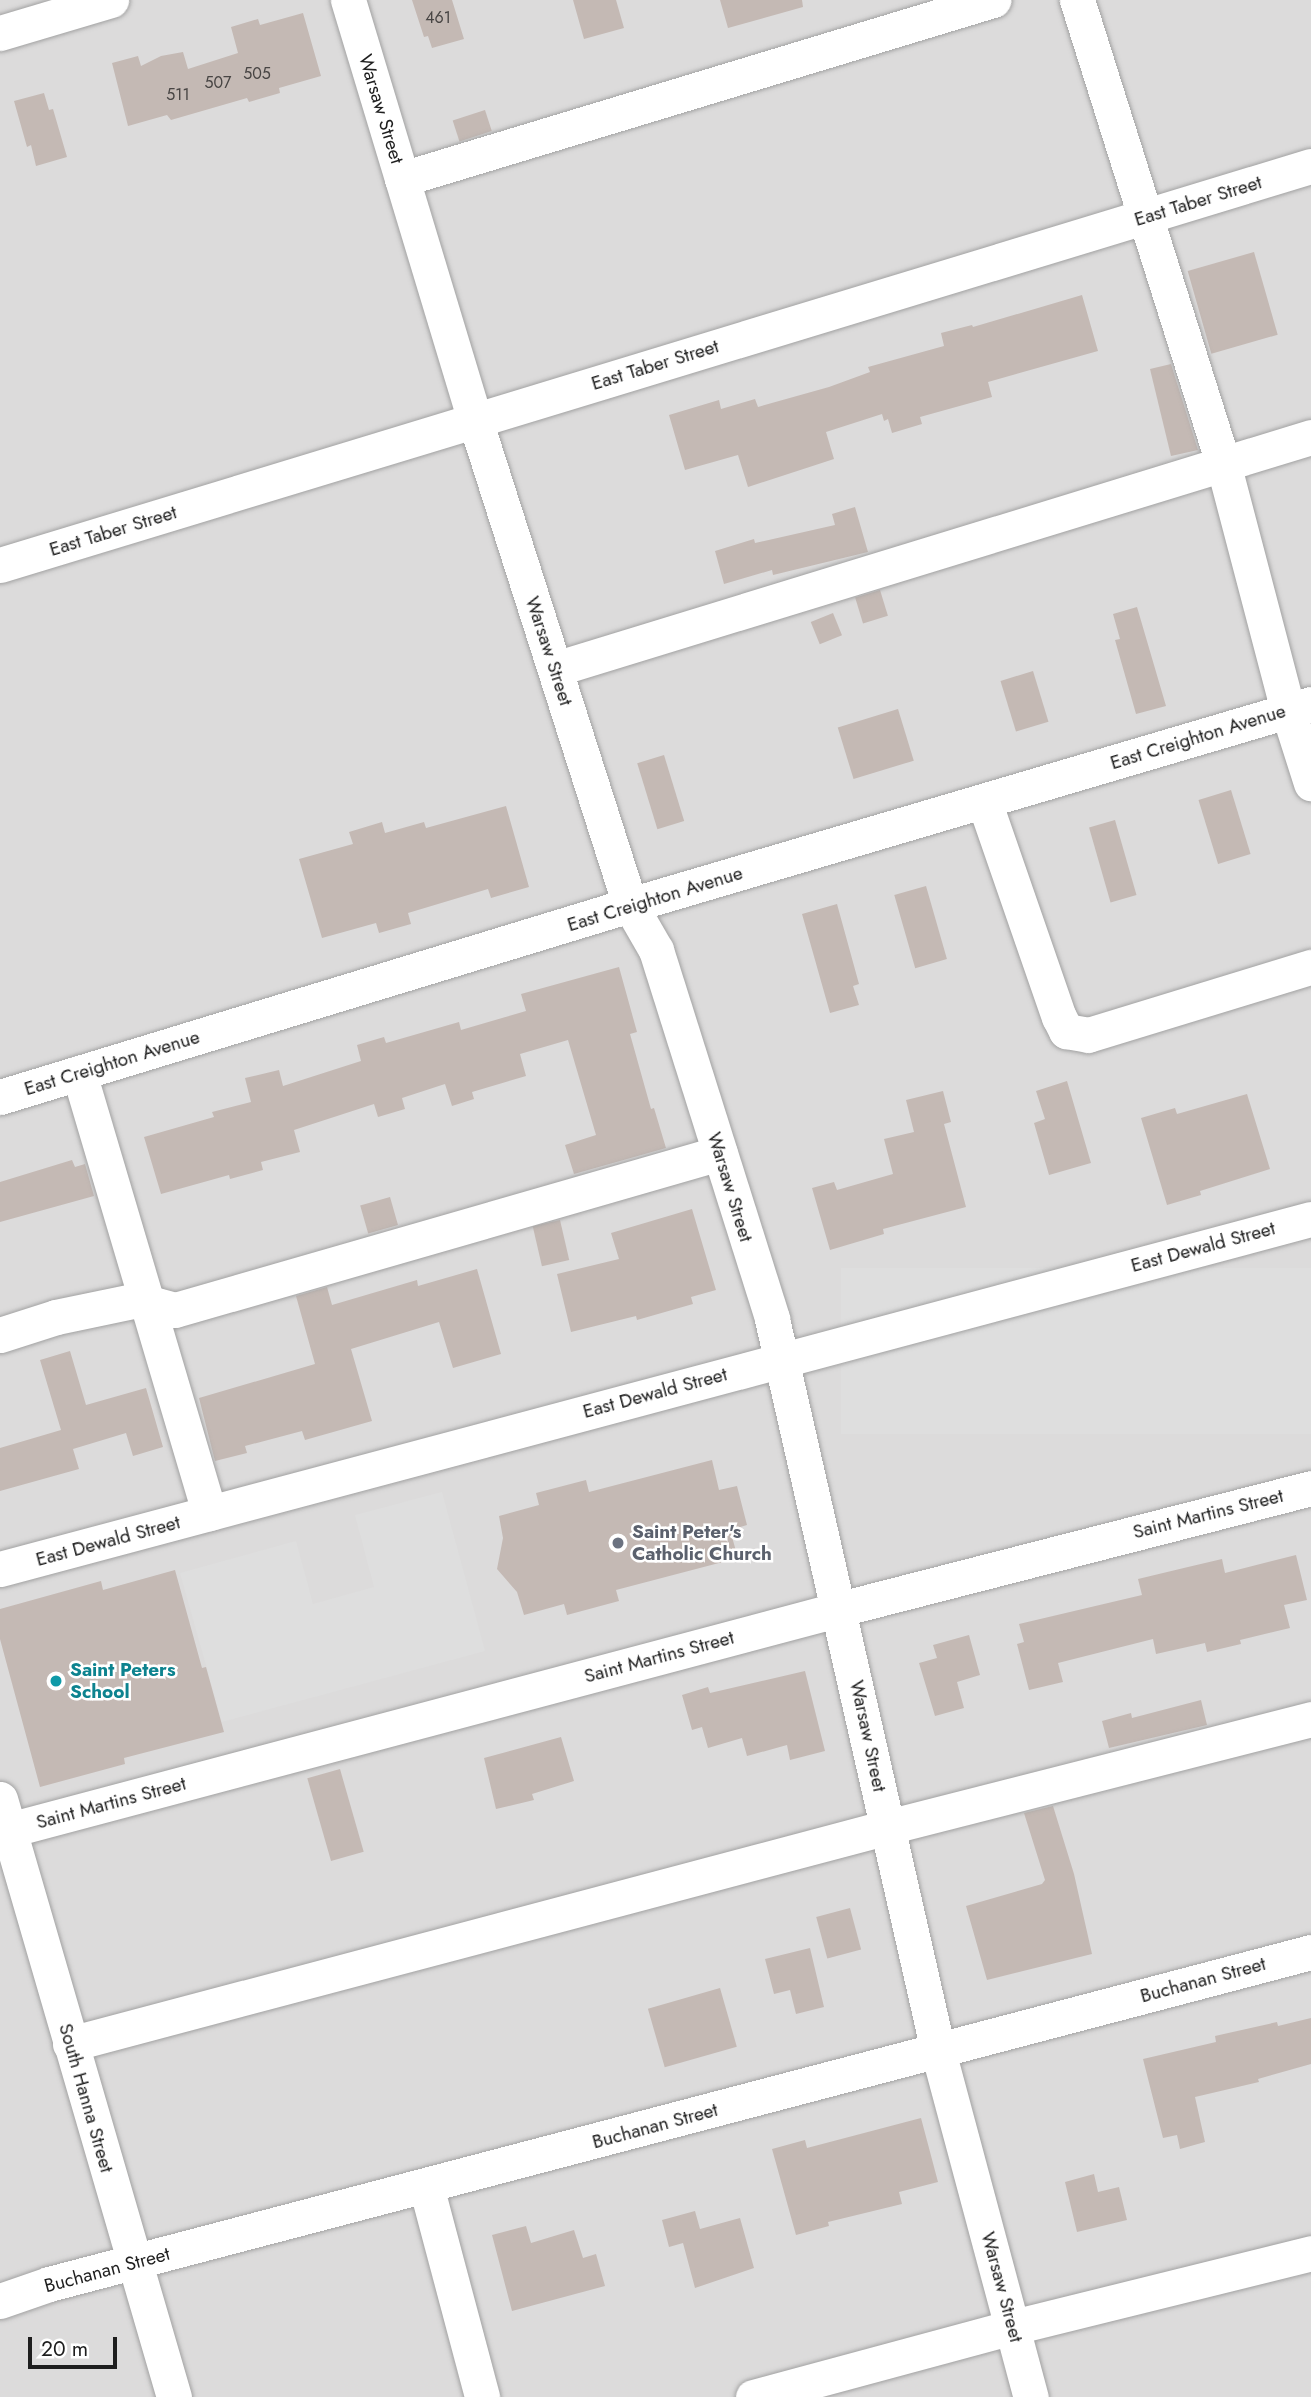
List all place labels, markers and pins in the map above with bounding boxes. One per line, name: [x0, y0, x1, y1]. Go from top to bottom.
place label: Saint Peter's Catholic Church: [632, 1521, 772, 1565]
marker: Saint Peter's Catholic Church: [610, 1535, 626, 1551]
place label: Saint Peters School: [70, 1659, 176, 1703]
marker: Saint Peters School: [48, 1673, 64, 1689]

